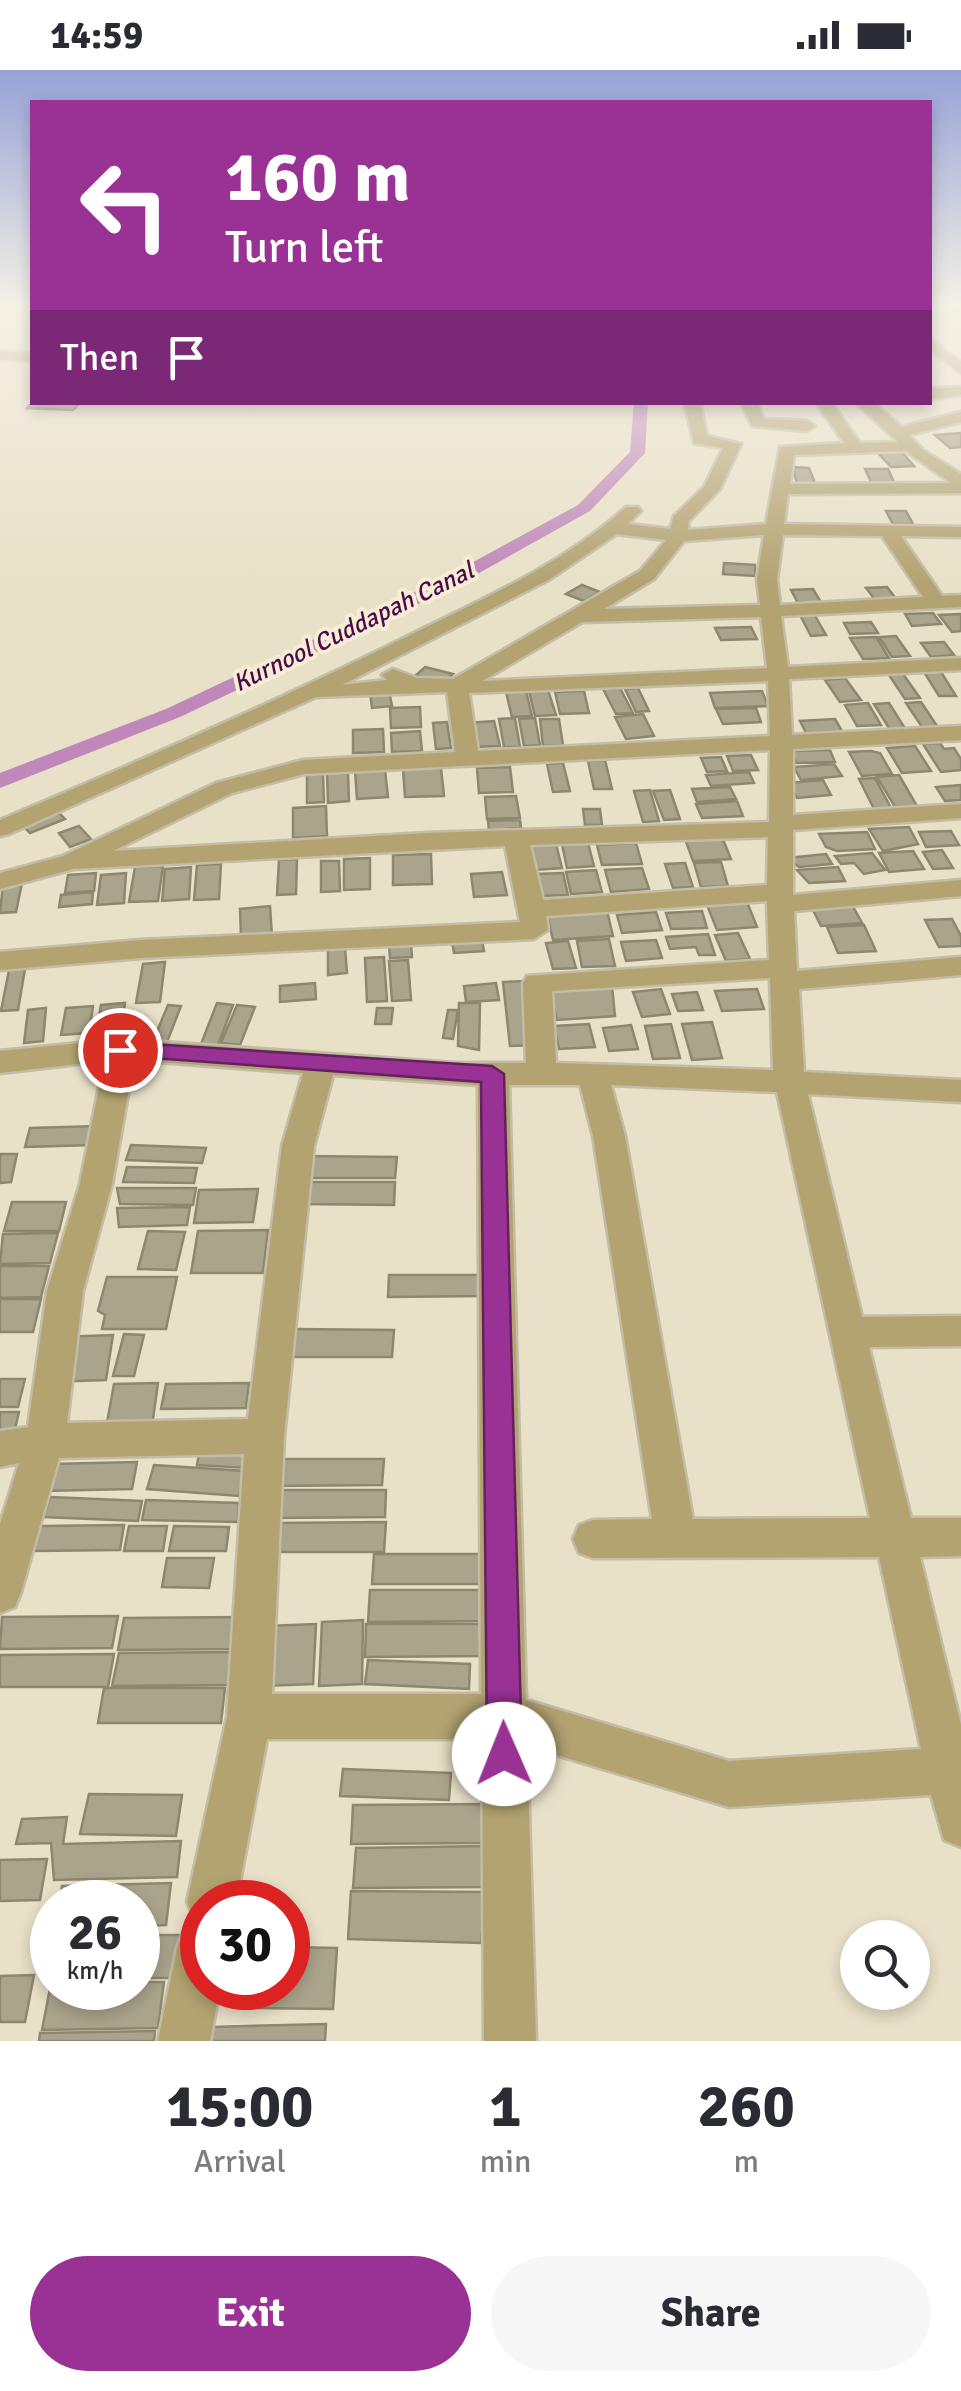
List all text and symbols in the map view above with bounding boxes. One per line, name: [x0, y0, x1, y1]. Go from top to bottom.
text: 14:59: [50, 12, 143, 59]
text: 160 m: [225, 134, 410, 220]
icon: left: [60, 140, 190, 270]
text: Turn left: [225, 220, 384, 275]
icon: arrive: [159, 330, 214, 385]
text: Then: [60, 334, 139, 381]
water label: Kurnool Cuddapah Canal: [228, 554, 480, 698]
pin: [78, 1008, 163, 1093]
icon: arrive: [93, 1023, 148, 1078]
position arrow: [452, 1702, 556, 1806]
speed limit sign: 30: [180, 1880, 310, 2010]
text: 26: [68, 1902, 122, 1964]
map controls: [840, 1920, 930, 2010]
button: search: [840, 1920, 930, 2010]
text: km/h: [67, 1955, 123, 1986]
text: 15:00: [166, 2070, 314, 2144]
text: 1: [489, 2070, 522, 2144]
text: 260: [698, 2070, 795, 2144]
text: Arrival: [194, 2142, 286, 2181]
text: min: [480, 2142, 531, 2181]
text: m: [733, 2142, 759, 2181]
button: Exit: [30, 2256, 471, 2371]
button: Share: [491, 2256, 931, 2371]

